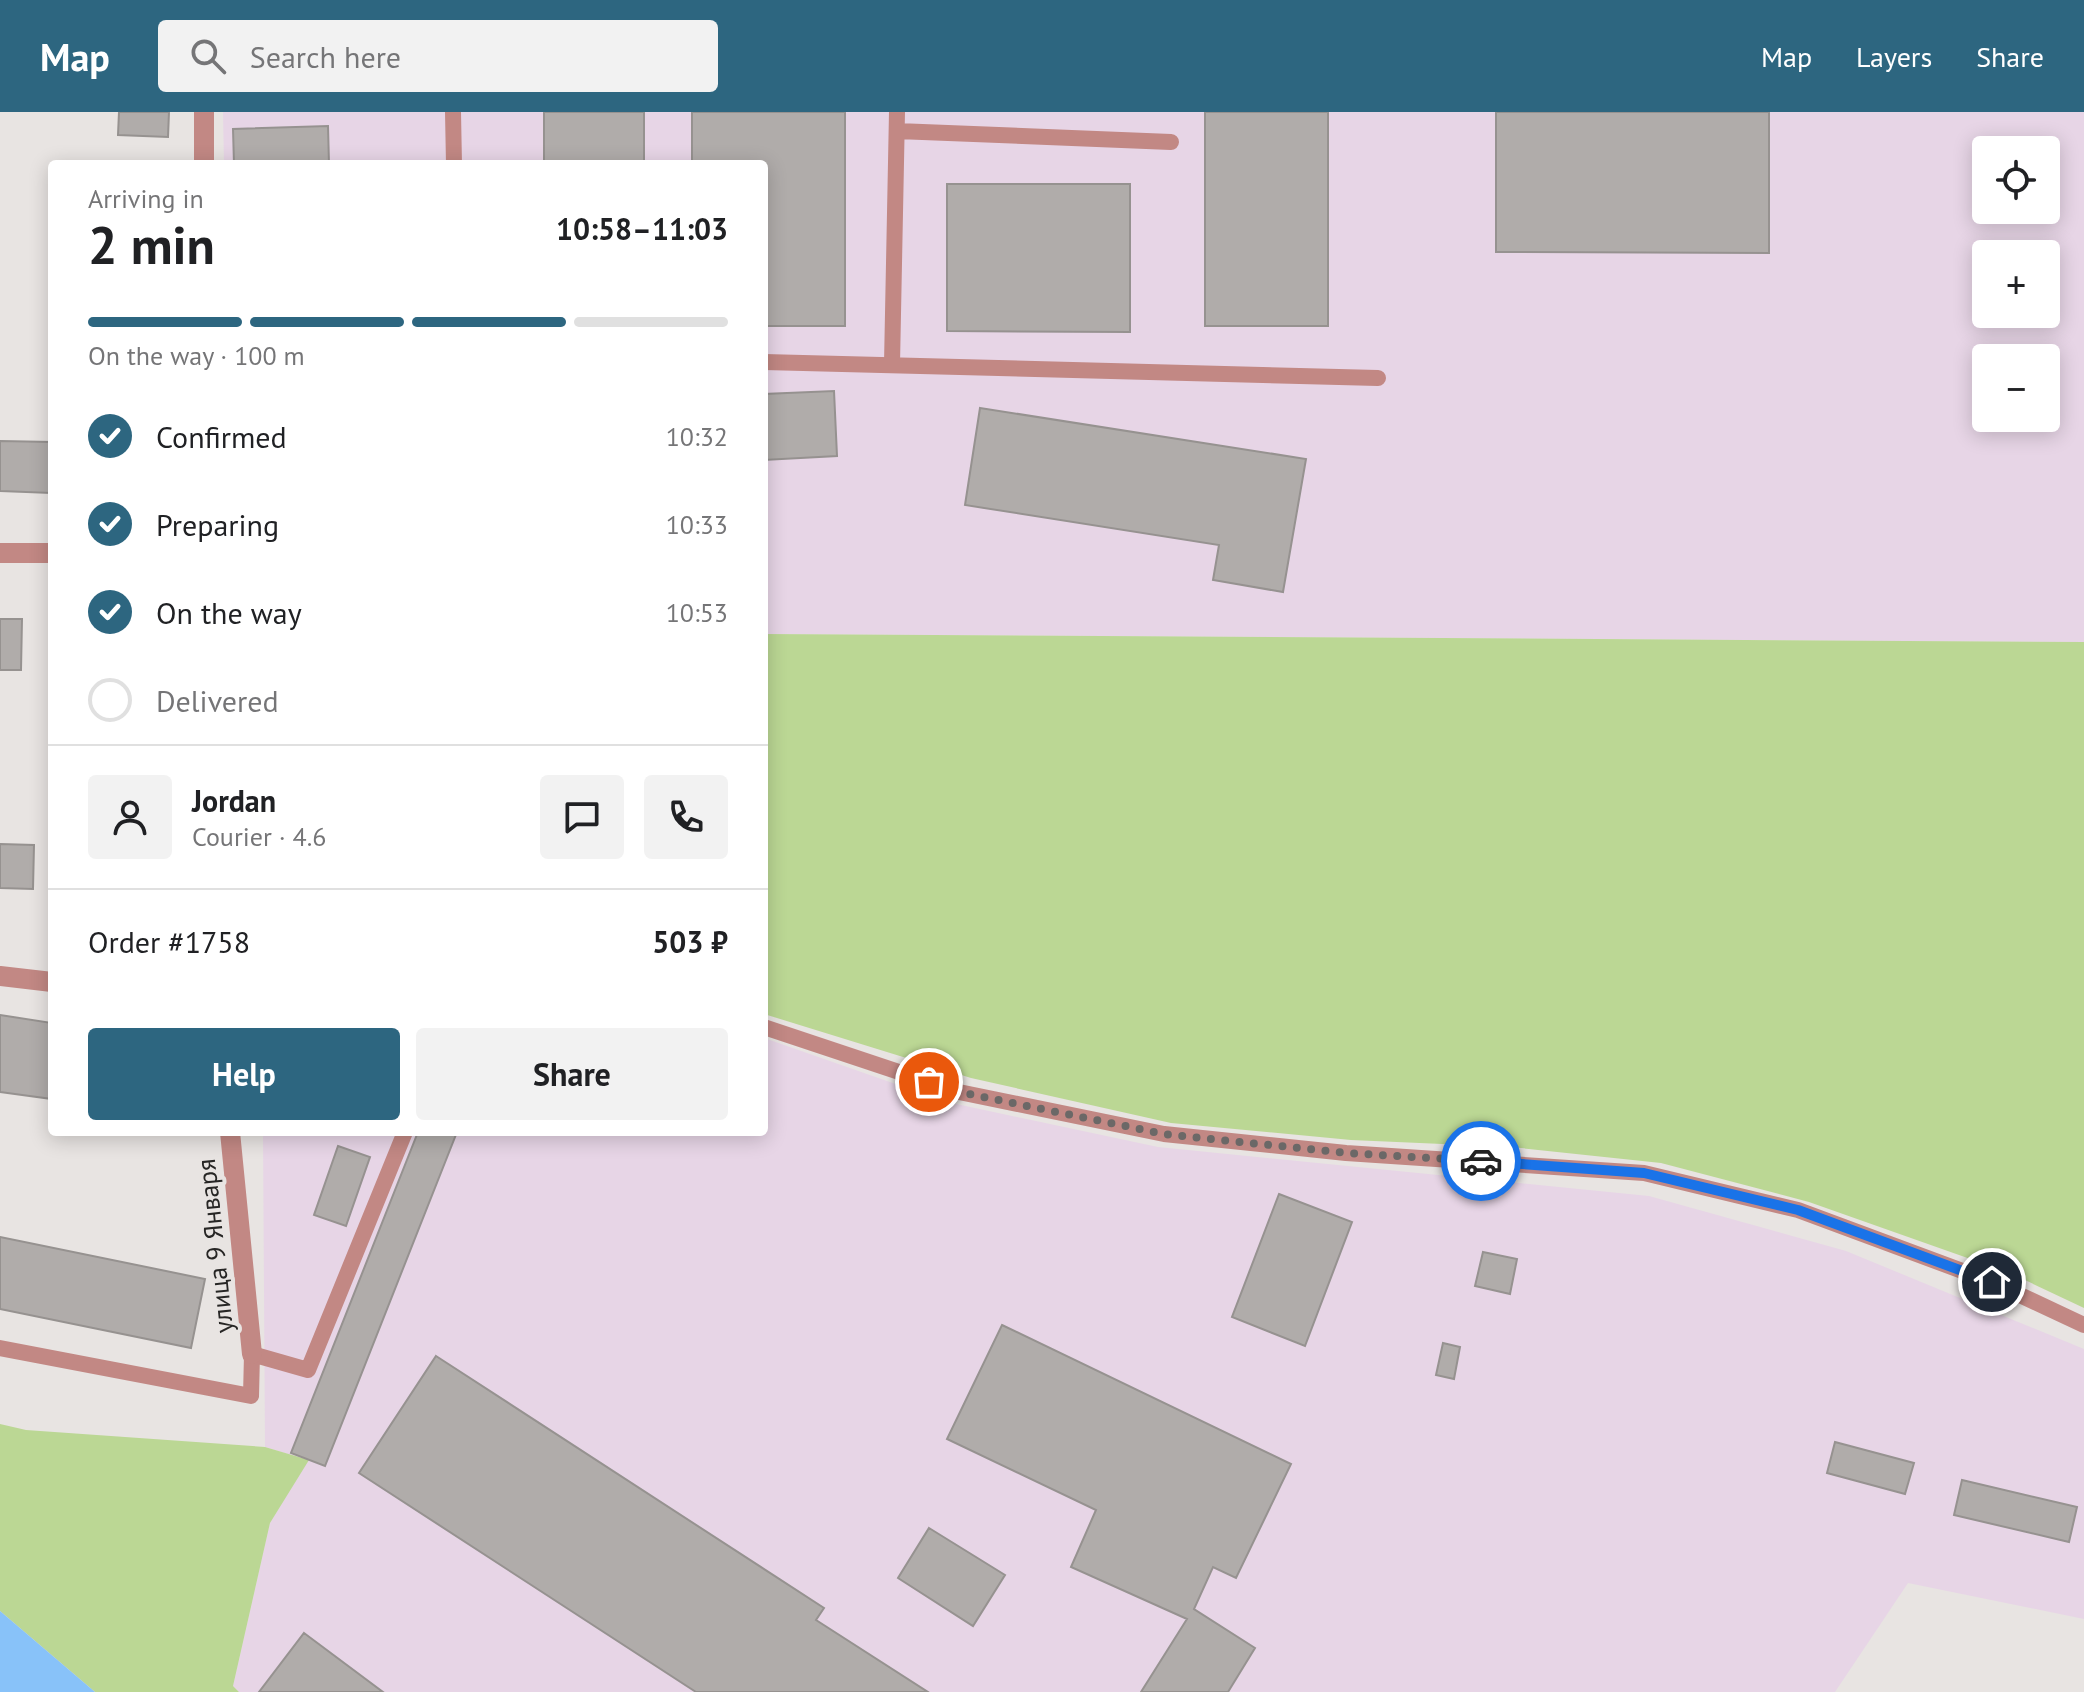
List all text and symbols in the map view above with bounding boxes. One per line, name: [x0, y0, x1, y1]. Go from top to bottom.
search box: [158, 20, 718, 92]
text: Map: [40, 32, 110, 81]
icon: search: [186, 34, 230, 78]
text: Search here: [250, 37, 401, 76]
text: Map: [1761, 38, 1812, 75]
text: Layers: [1856, 38, 1932, 75]
text: Share: [1976, 38, 2044, 75]
map controls: [1972, 136, 2060, 432]
button: locate: [1972, 136, 2060, 224]
text: Arriving in: [88, 182, 204, 215]
text: 10:58–11:03: [556, 209, 728, 248]
text: 2 min: [88, 211, 215, 278]
button: +: [1972, 240, 2060, 328]
text: On the way · 100 m: [88, 339, 305, 372]
button: −: [1972, 344, 2060, 432]
icon: check: [88, 414, 132, 458]
text: Confirmed: [156, 417, 287, 456]
text: 10:32: [666, 420, 728, 453]
icon: check: [88, 502, 132, 546]
text: Preparing: [156, 505, 279, 544]
text: 10:33: [666, 508, 728, 541]
icon: check: [88, 590, 132, 634]
text: On the way: [156, 593, 302, 632]
text: 10:53: [666, 596, 728, 629]
text: Delivered: [156, 681, 279, 720]
button: person: [88, 775, 172, 859]
button: chat: [540, 775, 624, 859]
button: phone: [644, 775, 728, 859]
text: Jordan: [192, 781, 276, 820]
text: Courier · 4.6: [192, 820, 326, 853]
text: Order #1758: [88, 922, 250, 961]
text: 503 ₽: [652, 922, 728, 961]
button: Help: [88, 1028, 400, 1120]
button: Share: [416, 1028, 728, 1120]
pin: [895, 1048, 963, 1116]
icon: bag: [907, 1060, 951, 1104]
courier: [1441, 1121, 1521, 1201]
icon: car: [1459, 1139, 1503, 1183]
street label: улица 9 Января: [189, 1157, 240, 1335]
pin: [1958, 1248, 2026, 1316]
icon: home: [1970, 1260, 2014, 1304]

